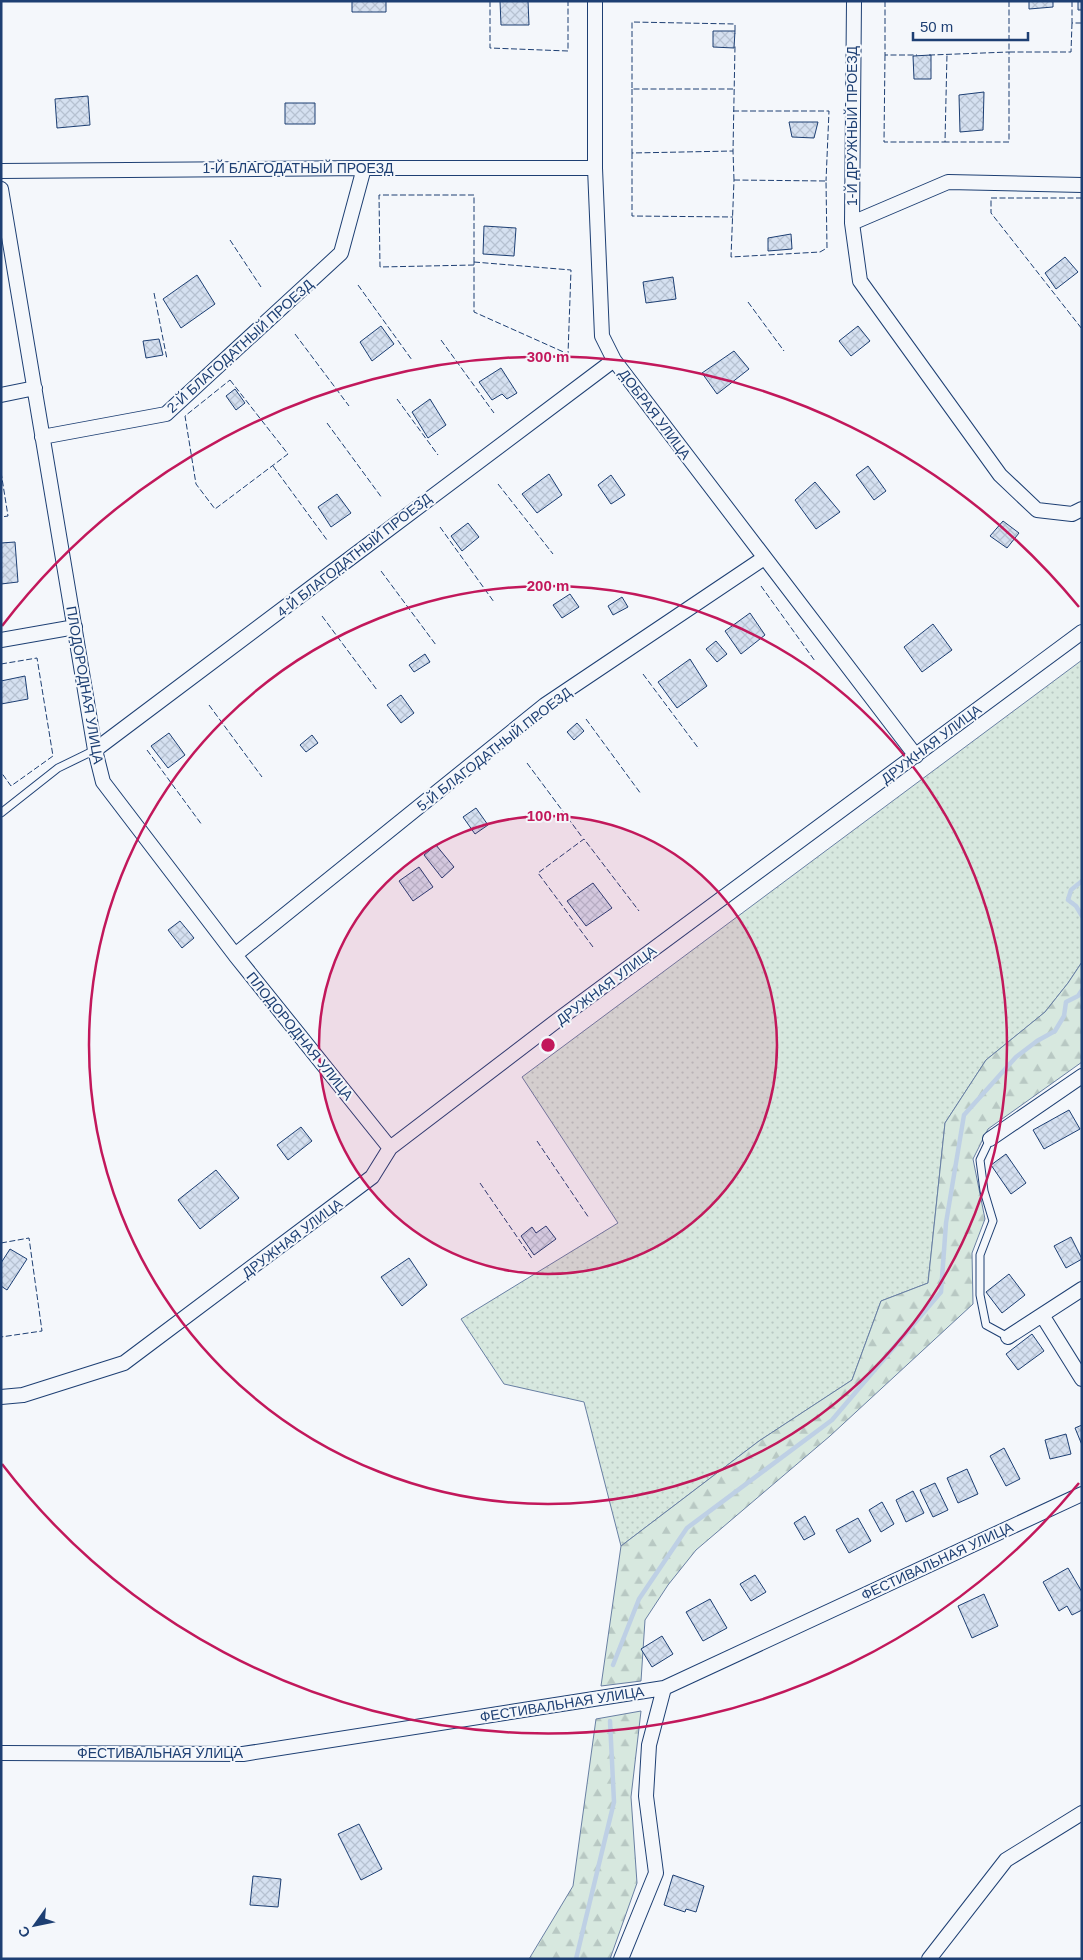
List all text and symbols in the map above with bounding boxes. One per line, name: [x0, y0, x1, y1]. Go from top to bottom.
scale bar: [913, 10, 1028, 42]
text: 50 m: [920, 18, 953, 35]
street label: 1-Й ДРУЖНЫЙ ПРОЕЗД: [843, 45, 860, 206]
street label: 1-Й БЛАГОДАТНЫЙ ПРОЕЗД: [202, 159, 394, 176]
street label: 2-Й БЛАГОДАТНЫЙ ПРОЕЗД: [163, 275, 317, 416]
text: 300 m: [527, 348, 569, 365]
street label: ДОБРАЯ УЛИЦА: [616, 366, 694, 463]
street label: 4-Й БЛАГОДАТНЫЙ ПРОЕЗД: [273, 489, 435, 620]
text: 200 m: [527, 577, 569, 594]
street label: ПЛОДОРОДНАЯ УЛИЦА: [63, 605, 107, 766]
street label: 5-Й БЛАГОДАТНЫЙ ПРОЕЗД: [413, 683, 575, 814]
street label: ДРУЖНАЯ УЛИЦА: [878, 701, 985, 787]
text: 100 m: [527, 807, 569, 824]
street label: ДРУЖНАЯ УЛИЦА: [553, 942, 660, 1028]
street label: ПЛОДОРОДНАЯ УЛИЦА: [243, 969, 357, 1104]
centre of rings: [539, 1036, 557, 1054]
street label: ДРУЖНАЯ УЛИЦА: [239, 1195, 346, 1281]
street label: ФЕСТИВАЛЬНАЯ УЛИЦА: [858, 1518, 1016, 1603]
street label: ФЕСТИВАЛЬНАЯ УЛИЦА: [479, 1683, 646, 1725]
street label: ФЕСТИВАЛЬНАЯ УЛИЦА: [77, 1745, 244, 1761]
north arrow: [10, 1900, 60, 1950]
text: С: [15, 1923, 34, 1941]

